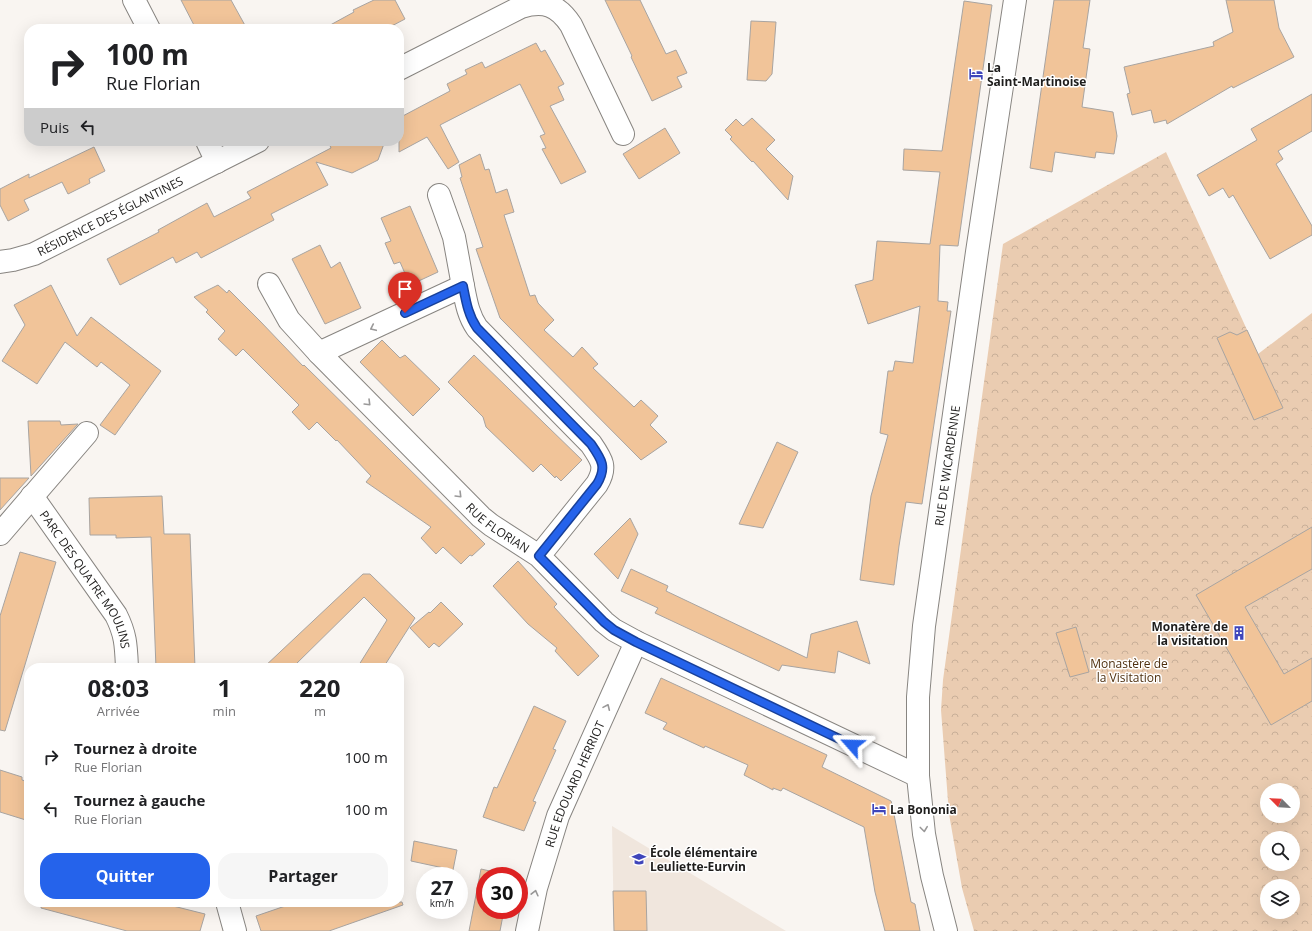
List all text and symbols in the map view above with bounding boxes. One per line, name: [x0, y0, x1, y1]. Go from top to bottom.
text: 100 m: [106, 35, 189, 73]
icon: right: [40, 40, 92, 92]
place label: La Saint-Martinoise: [987, 59, 1086, 90]
hotel icon: La Saint-Martinoise: [968, 66, 984, 82]
text: Rue Florian: [106, 71, 201, 95]
icon: left: [77, 116, 99, 138]
text: Puis: [40, 117, 69, 137]
street label: RÉSIDENCE DES ÉGLANTINES: [34, 172, 186, 260]
pin: [388, 272, 422, 313]
icon: arrive: [394, 278, 416, 300]
one-way arrow: [370, 323, 377, 331]
one-way arrow: [363, 398, 371, 406]
street label: RUE DE WICARDENNE: [930, 404, 964, 527]
one-way arrow: [454, 490, 462, 498]
street label: RUE FLORIAN: [463, 498, 533, 556]
street label: PARC DES QUATRE MOULINS: [36, 507, 134, 649]
place label: Monatère de la visitation: [1151, 618, 1228, 649]
building icon: Monatère de la visitation: [1231, 625, 1247, 641]
park label: Monastère de la Visitation: [1090, 655, 1168, 686]
text: 08:03: [87, 671, 149, 704]
text: 1: [217, 671, 231, 704]
text: 220: [299, 671, 341, 704]
text: Arrivée: [97, 702, 140, 720]
text: min: [213, 702, 236, 720]
text: m: [314, 702, 326, 720]
one-way arrow: [602, 703, 610, 711]
street label: RUE EDOUARD HERRIOT: [540, 717, 608, 849]
position arrow: [831, 724, 873, 766]
text: Tournez à droite: [74, 738, 197, 758]
icon: right: [40, 746, 62, 768]
text: 100 m: [344, 747, 388, 767]
text: Rue Florian: [74, 758, 142, 776]
north arrow: [1260, 783, 1300, 823]
map controls: [1260, 783, 1300, 919]
text: Tournez à gauche: [74, 790, 205, 810]
icon: left: [40, 798, 62, 820]
text: 100 m: [344, 799, 388, 819]
hotel icon: La Bononia: [871, 801, 887, 817]
place label: La Bononia: [890, 801, 957, 818]
text: Rue Florian: [74, 810, 142, 828]
one-way arrow: [919, 826, 928, 832]
button: search: [1260, 831, 1300, 871]
place label: École élémentaire Leuliette-Eurvin: [650, 844, 757, 875]
school or university icon: École élémentaire Leuliette-Eurvin: [631, 851, 647, 867]
button: Quitter: [40, 853, 210, 899]
button: Partager: [218, 853, 388, 899]
speed limit sign: 30: [476, 867, 528, 919]
text: 27: [431, 874, 453, 901]
button: layers: [1260, 879, 1300, 919]
one-way arrow: [530, 890, 539, 897]
text: km/h: [430, 896, 454, 910]

